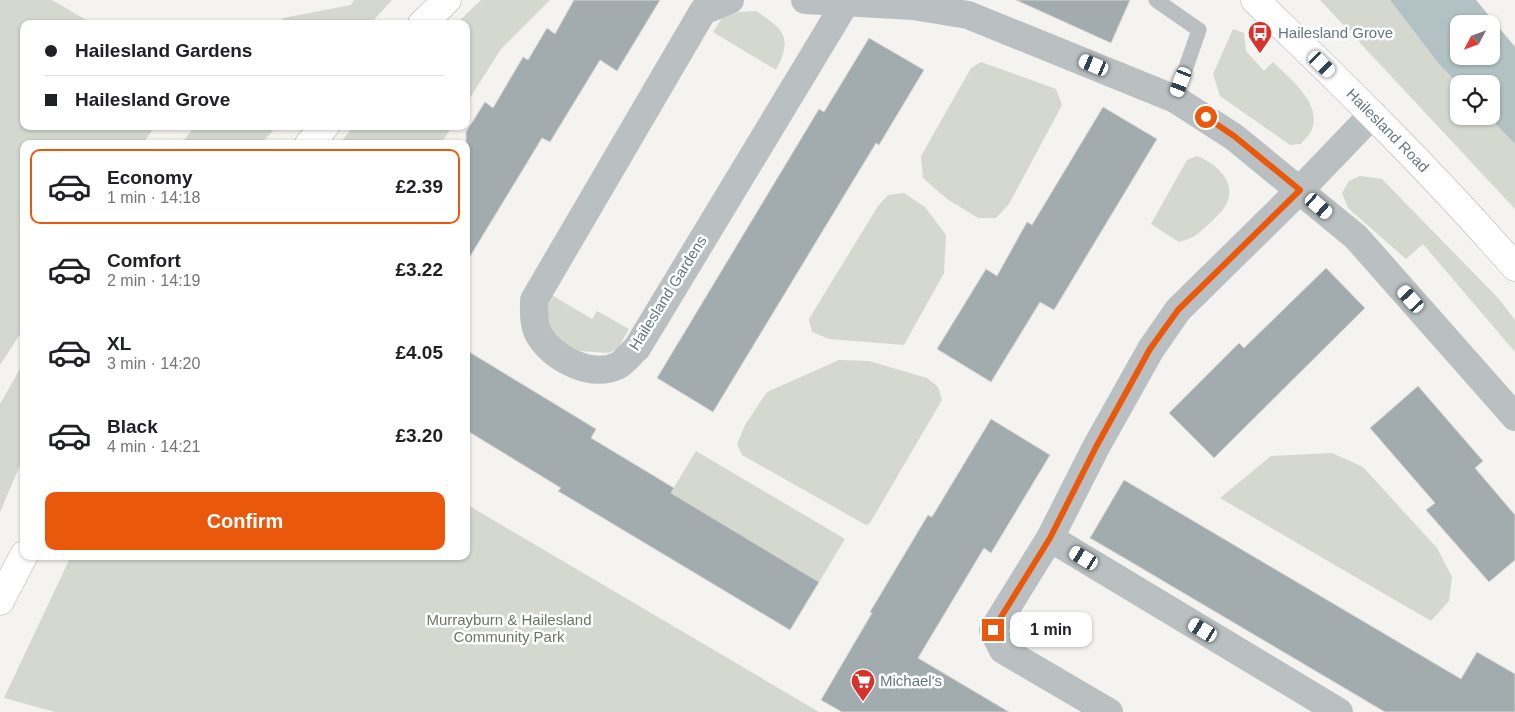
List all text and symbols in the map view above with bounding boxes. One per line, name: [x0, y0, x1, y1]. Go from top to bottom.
north arrow: [1450, 15, 1500, 65]
map controls: [1450, 15, 1500, 125]
bus stop icon: Hailesland Grove: [1247, 20, 1273, 54]
place label: Hailesland Grove: [1278, 24, 1393, 41]
text: Hailesland Gardens: [75, 40, 252, 61]
car: [1306, 48, 1338, 80]
car: [1077, 52, 1110, 78]
car: [1168, 65, 1193, 99]
button: locate: [1450, 75, 1500, 125]
street label: Hailesland Road: [1343, 85, 1433, 175]
text: Hailesland Grove: [75, 89, 230, 110]
route start: [1195, 106, 1217, 128]
icon: car: [47, 164, 92, 209]
text: Economy: [107, 167, 193, 188]
text: £2.39: [395, 176, 443, 197]
text: 1 min · 14:18: [107, 189, 200, 206]
car: [1302, 190, 1335, 222]
street label: Hailesland Gardens: [625, 232, 710, 353]
icon: car: [47, 247, 92, 292]
text: Comfort: [107, 250, 181, 271]
text: £3.22: [395, 259, 443, 280]
text: 2 min · 14:19: [107, 272, 200, 289]
car: [1395, 283, 1426, 315]
icon: car: [47, 330, 92, 375]
text: XL: [107, 333, 131, 354]
text: £4.05: [395, 342, 443, 363]
text: 3 min · 14:20: [107, 355, 200, 372]
icon: car: [47, 413, 92, 458]
text: Black: [107, 416, 158, 437]
text: £3.20: [395, 425, 443, 446]
text: 4 min · 14:21: [107, 438, 200, 455]
button: Confirm: [45, 492, 445, 550]
car: [1067, 544, 1100, 572]
park label: Murrayburn & Hailesland Community Park: [426, 611, 592, 645]
callout: 1 min: [1010, 612, 1093, 648]
car: [1186, 616, 1219, 644]
route end: [982, 619, 1004, 641]
text: 1 min: [1030, 621, 1072, 638]
supermarket icon: Michael's: [850, 668, 876, 702]
place label: Michael's: [880, 672, 942, 689]

